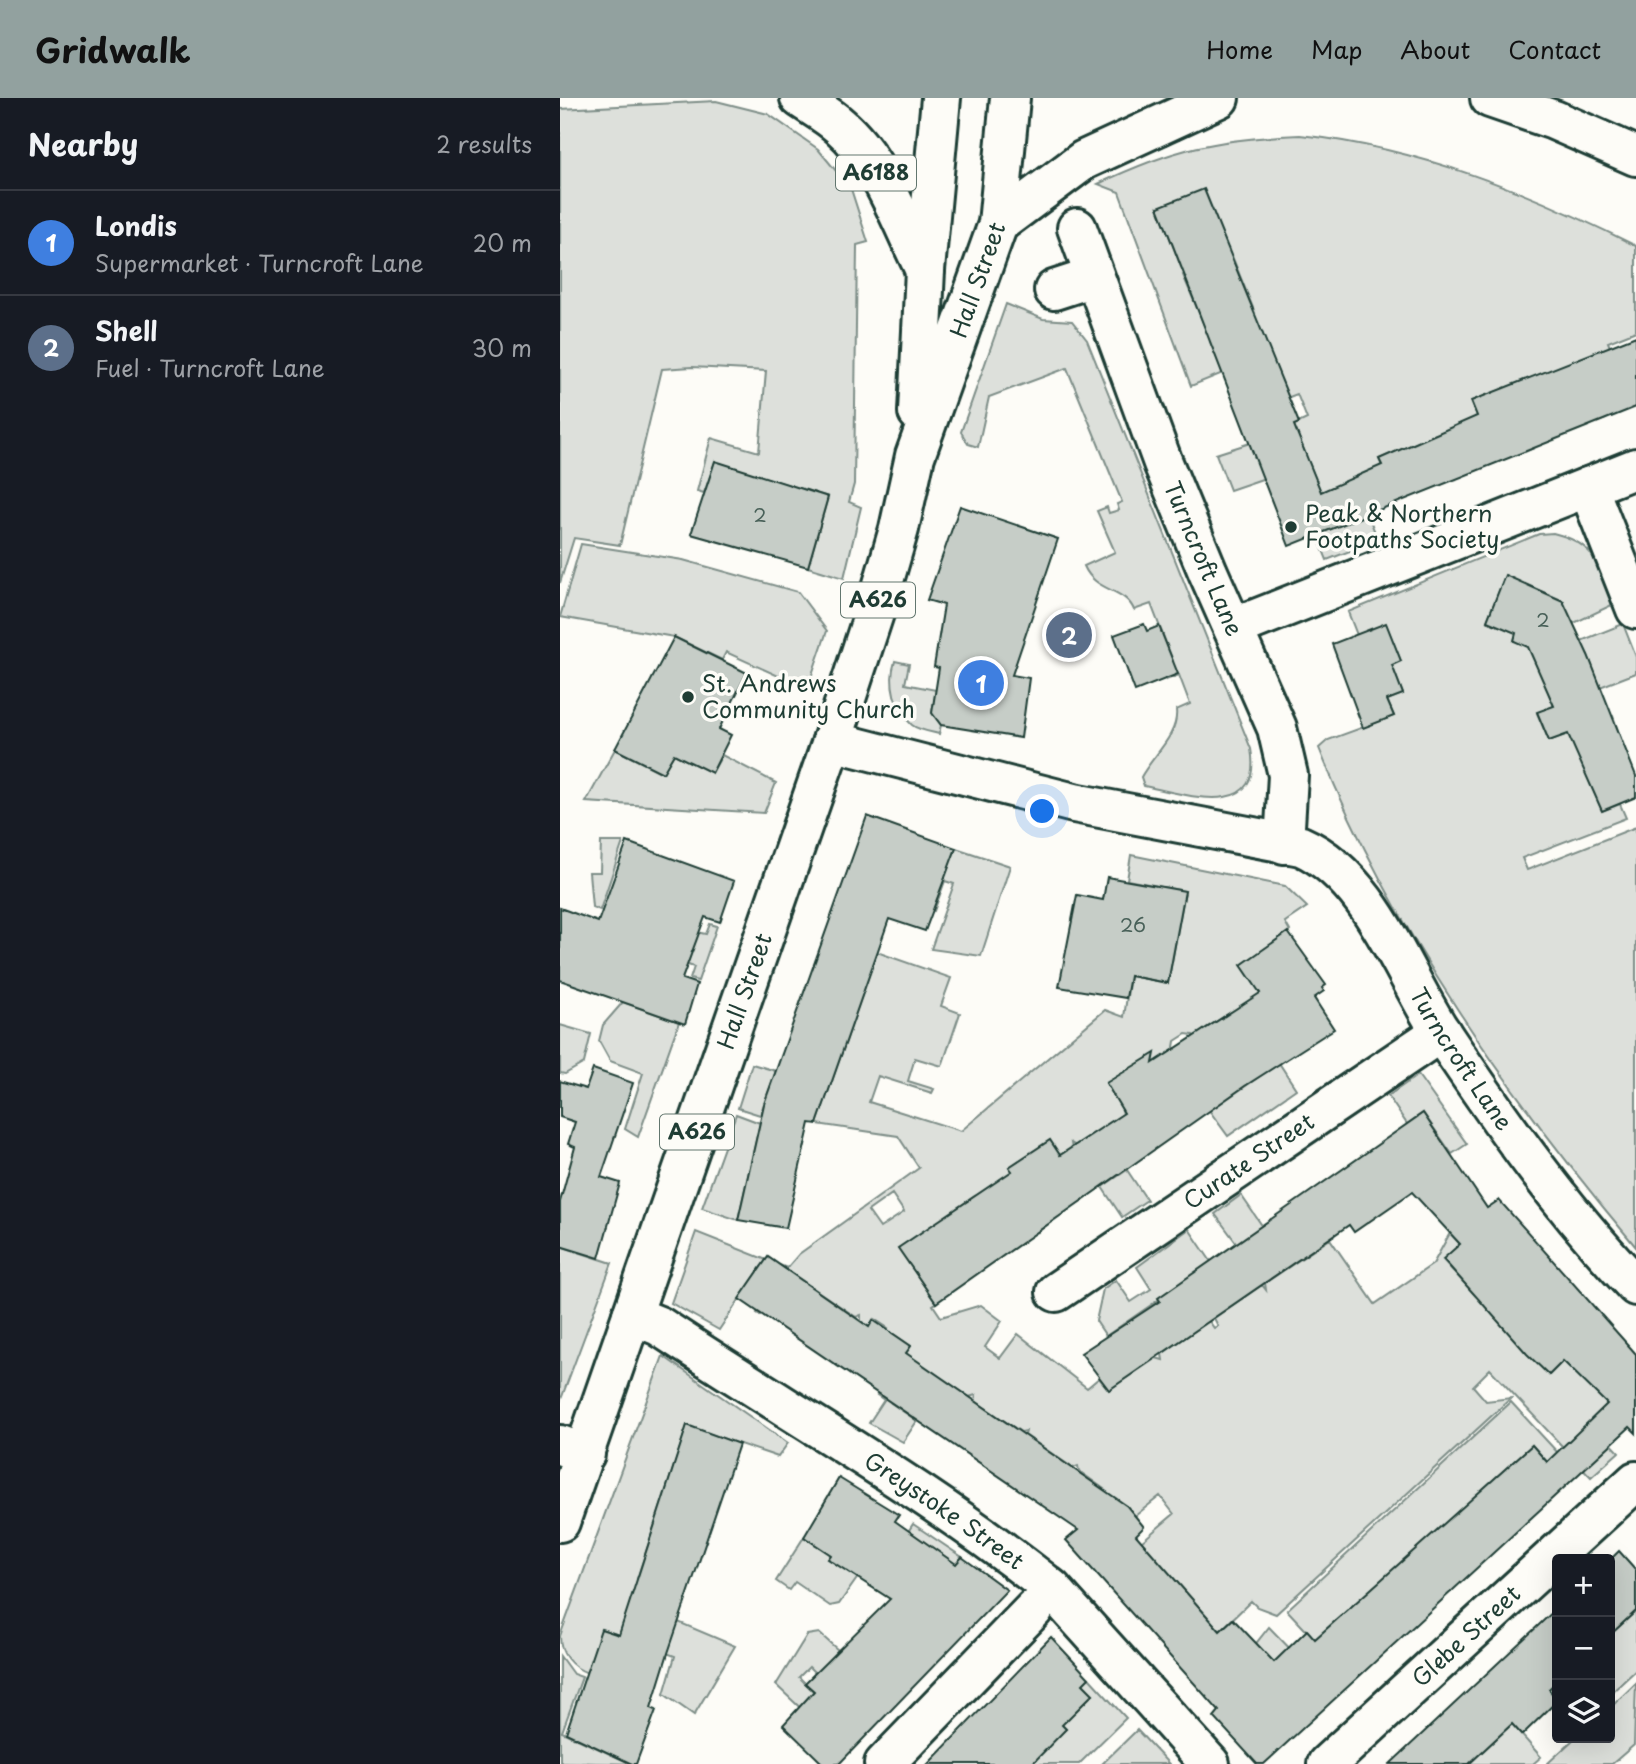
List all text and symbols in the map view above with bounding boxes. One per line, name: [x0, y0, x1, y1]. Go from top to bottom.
text: Gridwalk: [35, 24, 191, 74]
text: Home: [1206, 31, 1273, 67]
text: Map: [1311, 31, 1362, 67]
text: About: [1400, 31, 1470, 67]
text: Contact: [1508, 31, 1601, 67]
text: Nearby: [28, 121, 138, 166]
text: 2 results: [436, 126, 532, 161]
road number: A6188: [836, 155, 916, 190]
text: Londis: [95, 206, 177, 245]
street label: Hall Street: [940, 217, 1013, 342]
text: 1: [46, 225, 57, 260]
text: 20 m: [473, 225, 532, 260]
text: Supermarket · Turncroft Lane: [95, 245, 424, 280]
text: Shell: [95, 311, 158, 350]
text: 2: [43, 330, 59, 365]
text: 30 m: [471, 330, 532, 365]
text: Fuel · Turncroft Lane: [95, 350, 325, 385]
street label: Turncroft Lane: [1156, 475, 1253, 641]
place label: Peak & Northern Footpaths Society: [1305, 495, 1499, 556]
house number: 2: [753, 500, 767, 528]
marker: Peak & Northern Footpaths Society: [1283, 519, 1299, 535]
road number: A626: [841, 582, 915, 618]
house number: 2: [1536, 605, 1550, 633]
pin: 2: [1046, 609, 1092, 661]
pin: 1: [958, 657, 1004, 709]
place label: St. Andrews Community Church: [702, 665, 915, 726]
marker: St. Andrews Community Church: [680, 689, 696, 705]
your location: [1025, 794, 1059, 828]
house number: 26: [1120, 910, 1146, 938]
street label: Hall Street: [707, 928, 780, 1054]
street label: Turncroft Lane: [1402, 980, 1522, 1137]
street label: Curate Street: [1176, 1103, 1321, 1217]
road number: A626: [660, 1114, 734, 1150]
street label: Greystoke Street: [858, 1442, 1032, 1577]
map controls: [1552, 1554, 1615, 1743]
button: +: [1552, 1554, 1615, 1617]
street label: Glebe Street: [1403, 1576, 1528, 1694]
button: −: [1552, 1617, 1615, 1680]
button: layers: [1552, 1680, 1615, 1743]

